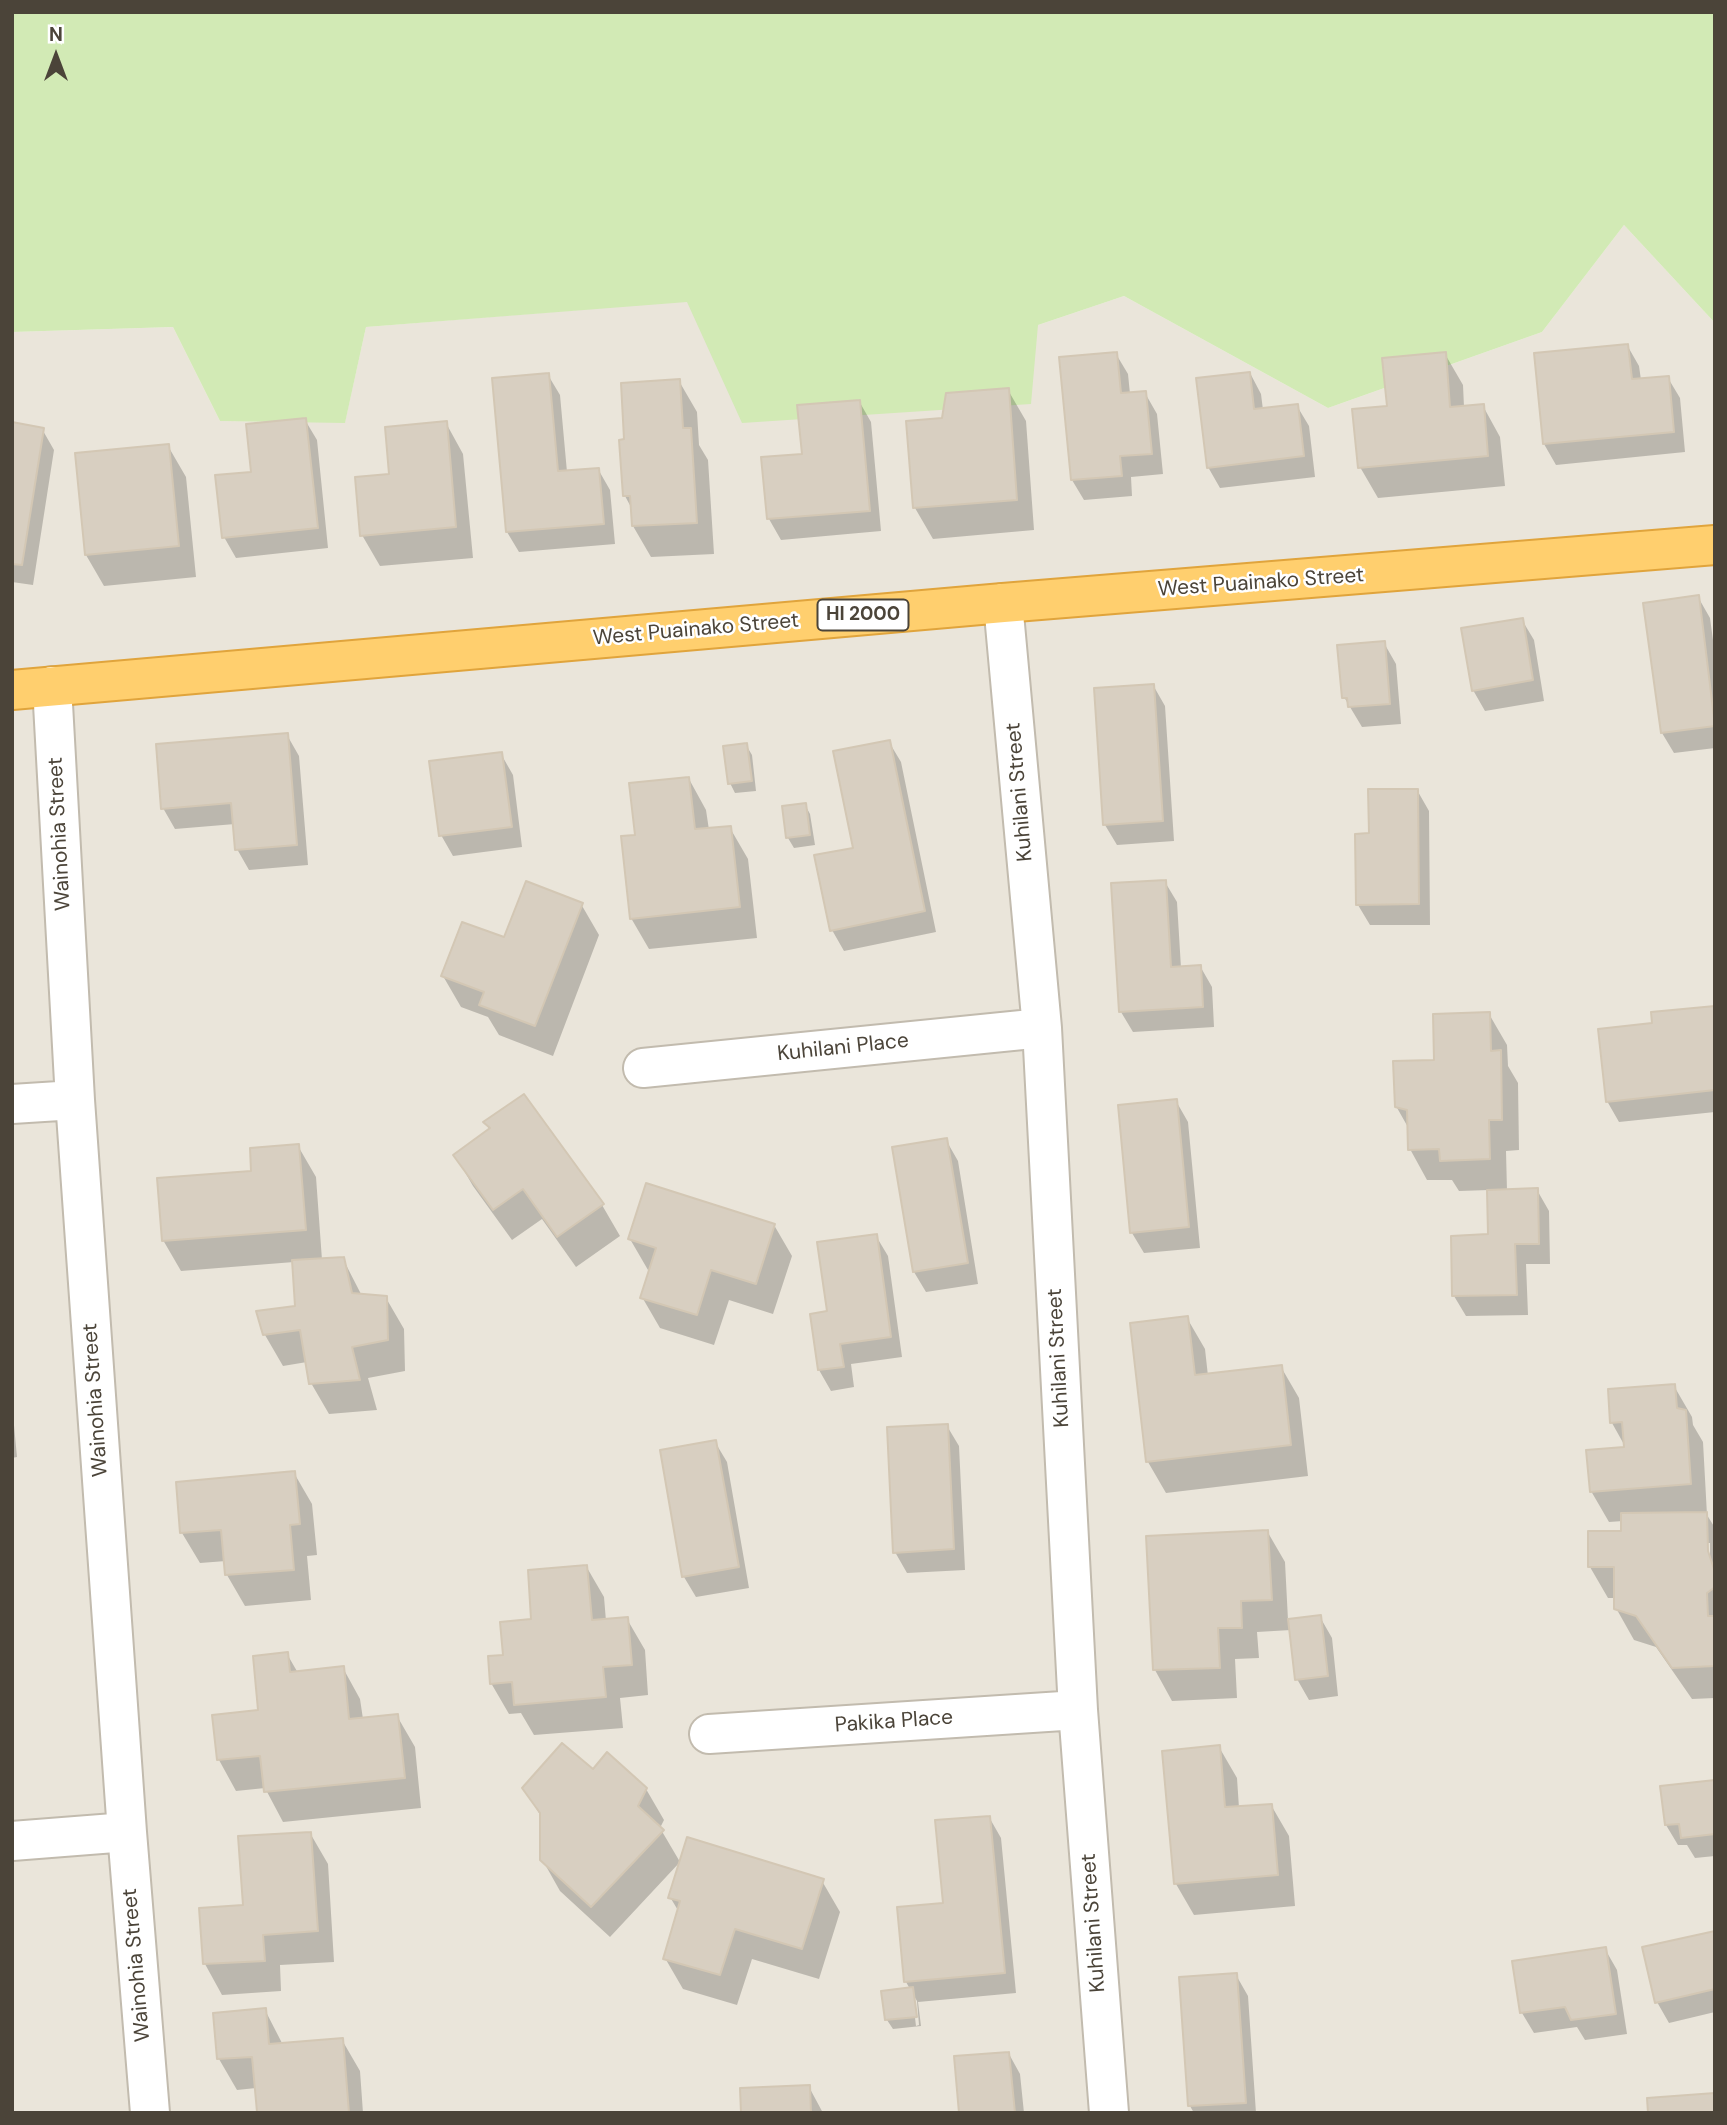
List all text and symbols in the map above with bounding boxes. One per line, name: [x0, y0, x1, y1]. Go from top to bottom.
north arrow: [21, 21, 91, 91]
text: N: [49, 22, 63, 47]
street label: West Puainako Street: [1157, 563, 1365, 603]
road number: HI 2000: [818, 600, 908, 630]
street label: West Puainako Street: [592, 608, 800, 652]
street label: Kuhilani Street: [1001, 721, 1039, 863]
street label: Wainohia Street: [43, 756, 77, 912]
street label: Kuhilani Place: [776, 1029, 910, 1067]
street label: Kuhilani Street: [1043, 1288, 1075, 1428]
street label: Wainohia Street: [78, 1322, 114, 1478]
street label: Pakika Place: [834, 1705, 954, 1739]
street label: Kuhilani Street: [1077, 1853, 1111, 1993]
street label: Wainohia Street: [118, 1887, 156, 2043]

